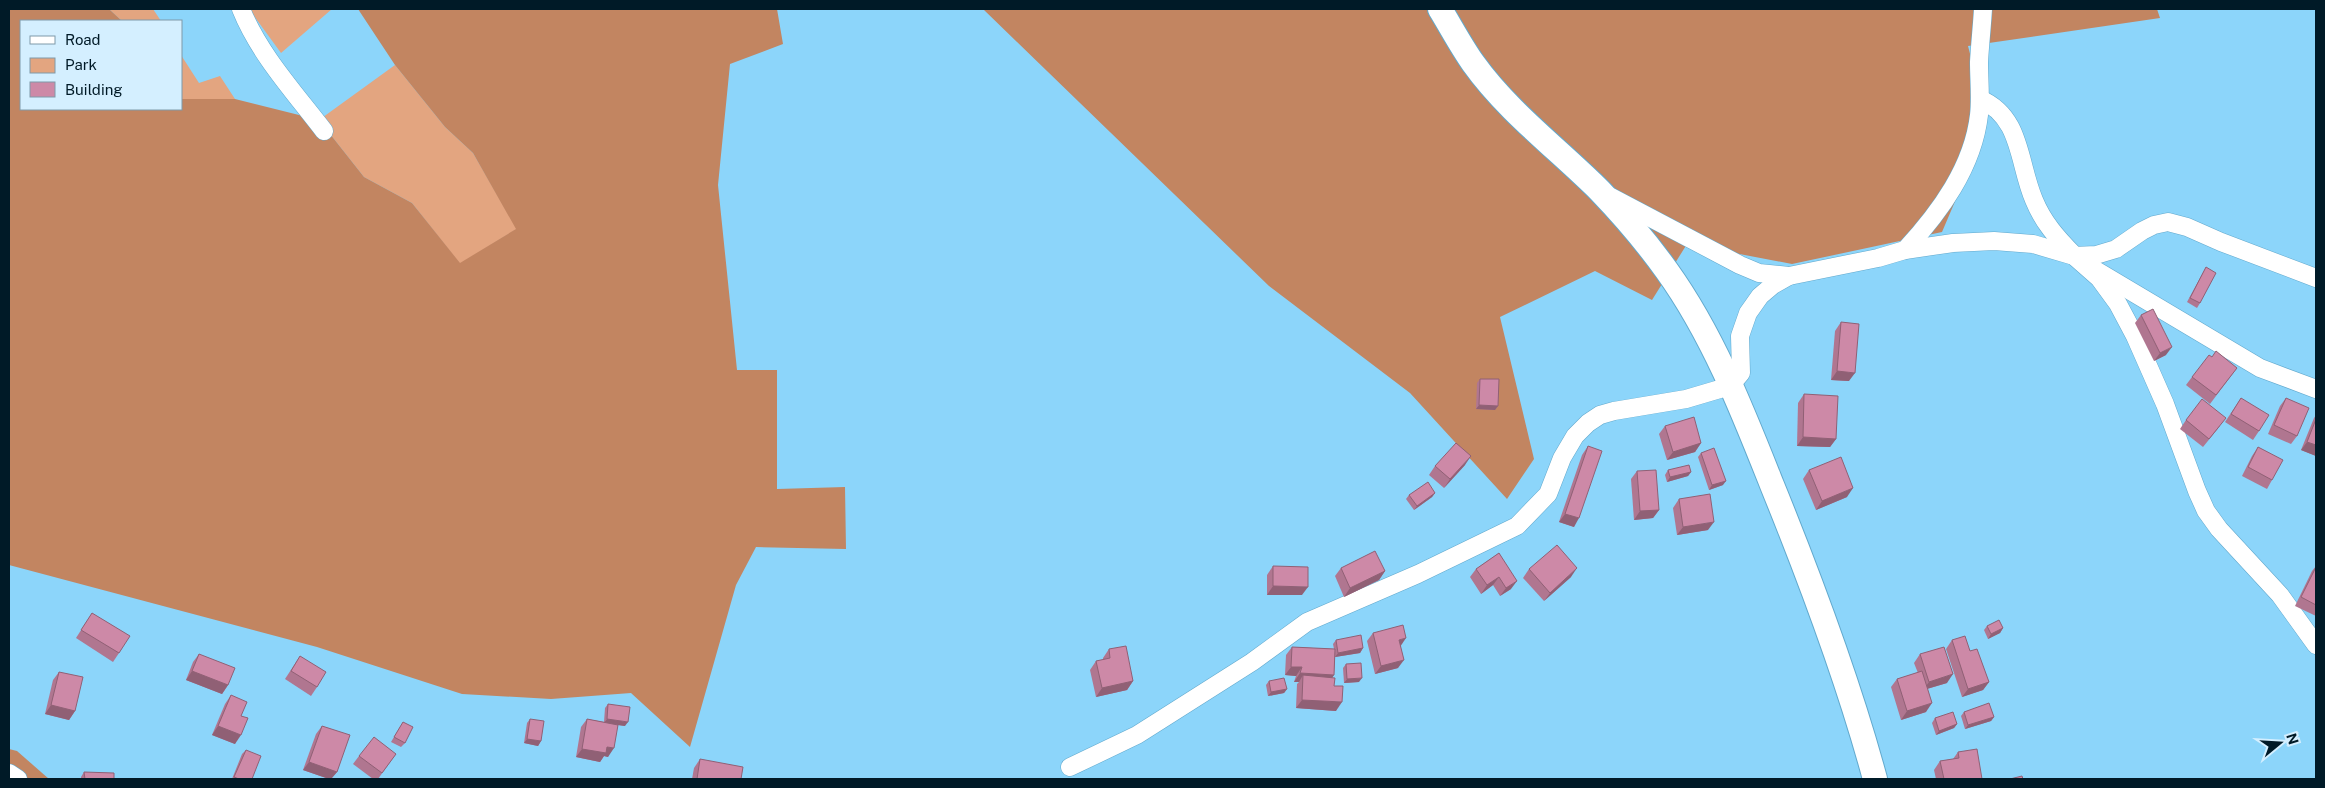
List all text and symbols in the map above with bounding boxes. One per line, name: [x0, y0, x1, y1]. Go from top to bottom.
legend: [20, 20, 182, 110]
text: Road: [65, 31, 101, 48]
text: Park: [65, 56, 97, 73]
text: Building: [65, 81, 123, 98]
north arrow: [2255, 718, 2305, 768]
text: N: [2283, 731, 2302, 747]

